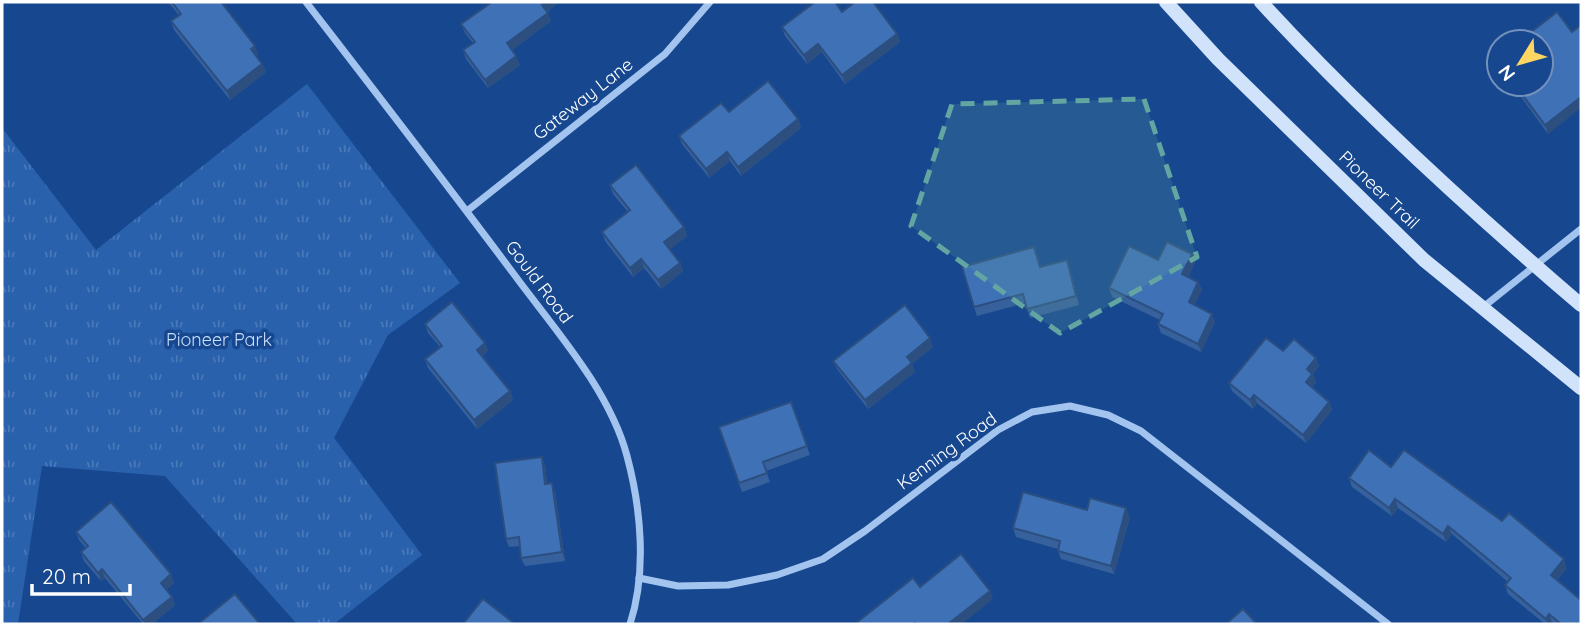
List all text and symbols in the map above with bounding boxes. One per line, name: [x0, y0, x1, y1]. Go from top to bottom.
north arrow: [1485, 28, 1555, 98]
street label: Gateway Lane: [528, 52, 637, 145]
text: N: [1493, 60, 1520, 86]
street label: Pioneer Trail: [1334, 145, 1425, 234]
street label: Gould Road: [501, 236, 578, 328]
park label: Pioneer Park: [166, 328, 272, 351]
street label: Kenning Road: [892, 407, 1001, 495]
scale bar: [32, 552, 130, 596]
text: 20 m: [42, 563, 91, 589]

